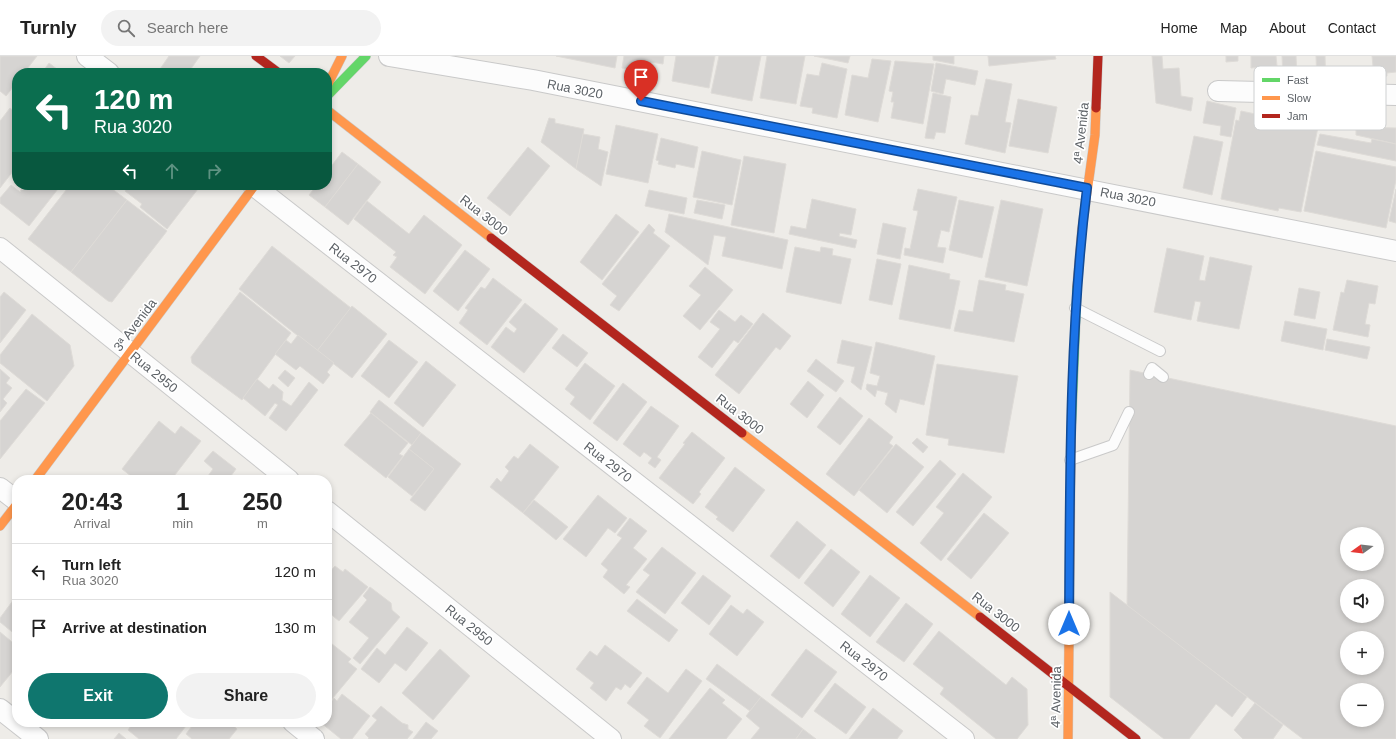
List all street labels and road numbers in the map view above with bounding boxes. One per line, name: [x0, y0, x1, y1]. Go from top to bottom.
street label: Rua 3020: [546, 76, 604, 102]
street label: 4ª Avenida: [1070, 101, 1092, 164]
street label: Rua 3020: [1099, 184, 1157, 210]
street label: Rua 3000: [457, 192, 511, 238]
street label: Rua 2970: [326, 240, 380, 286]
street label: 3ª Avenida: [110, 295, 160, 354]
street label: Rua 2950: [127, 348, 181, 396]
street label: Rua 3000: [713, 391, 767, 437]
street label: Rua 2970: [581, 439, 635, 485]
street label: Rua 3000: [969, 589, 1023, 635]
street label: Rua 2950: [442, 601, 496, 649]
street label: Rua 2970: [837, 638, 891, 684]
street label: 4ª Avenida: [1048, 665, 1064, 728]

